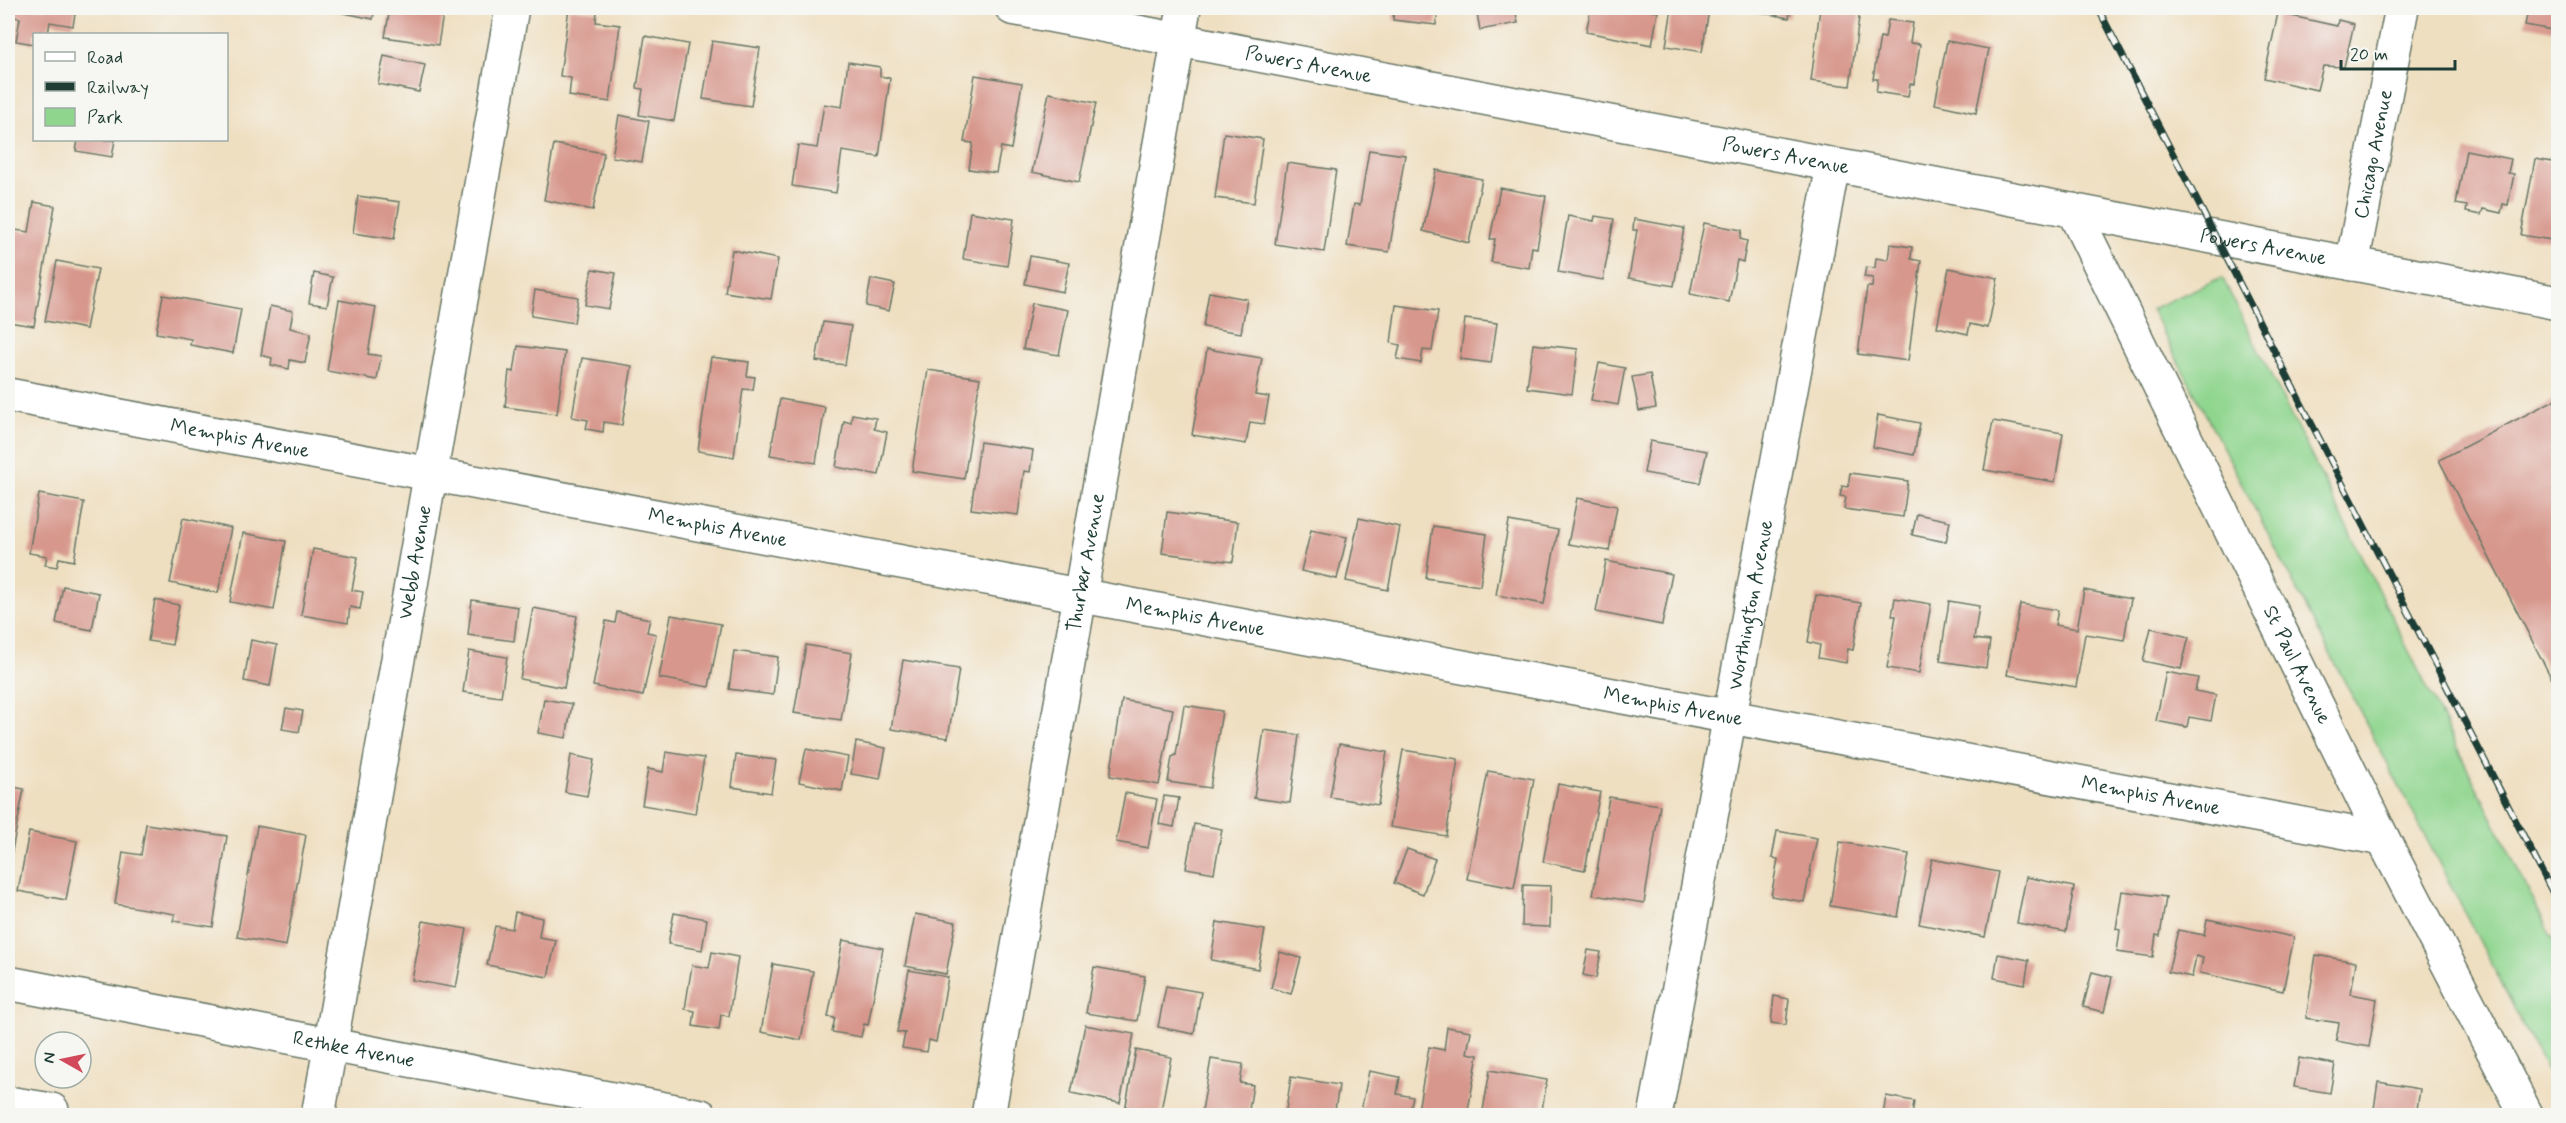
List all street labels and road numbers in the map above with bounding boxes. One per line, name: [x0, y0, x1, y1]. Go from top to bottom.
street label: Powers Avenue: [1243, 39, 1374, 90]
street label: Chicago Avenue: [2348, 87, 2399, 221]
street label: Powers Avenue: [1720, 130, 1852, 181]
street label: Powers Avenue: [2198, 221, 2329, 272]
street label: Memphis Avenue: [168, 412, 312, 465]
street label: Thurber Avenue: [1060, 491, 1112, 634]
street label: Memphis Avenue: [646, 501, 790, 554]
street label: Webb Avenue: [392, 503, 438, 622]
street label: Worthington Avenue: [1721, 517, 1780, 692]
street label: Memphis Avenue: [1124, 591, 1267, 643]
street label: St Paul Avenue: [2256, 601, 2338, 729]
street label: Memphis Avenue: [1601, 680, 1745, 733]
street label: Memphis Avenue: [2079, 769, 2223, 822]
street label: Rethke Avenue: [291, 1024, 417, 1074]

